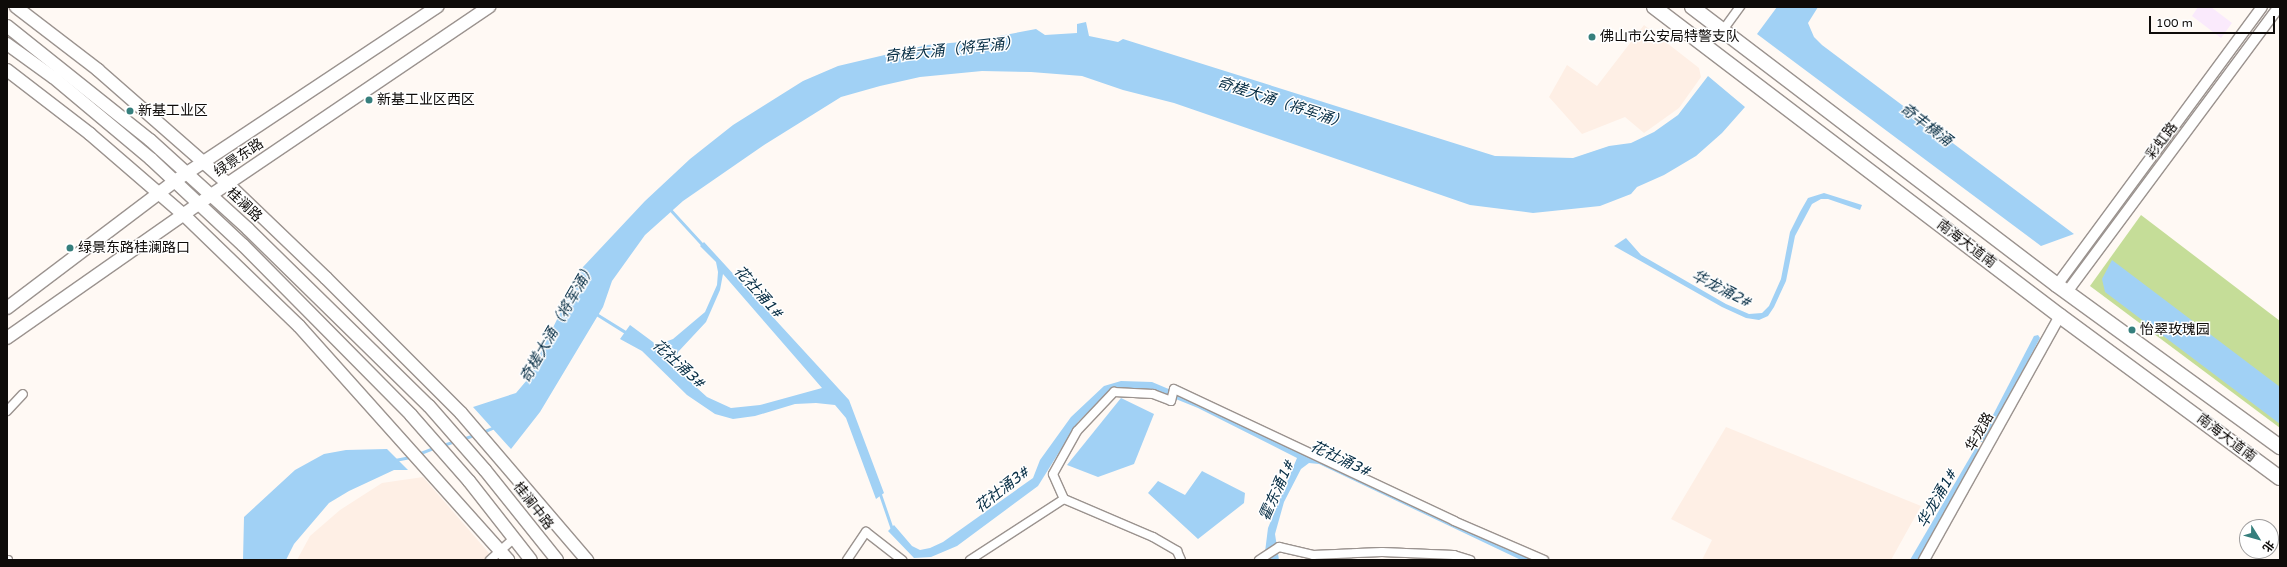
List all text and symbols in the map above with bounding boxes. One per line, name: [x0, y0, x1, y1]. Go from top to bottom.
scale bar: [2151, 8, 2277, 34]
text: 100 m: [2156, 16, 2193, 30]
place label: 佛山市公安局特警支队: [1600, 29, 1740, 45]
marker: 佛山市公安局特警支队: [1587, 32, 1597, 42]
water label: 奇槎大涌（将军涌）: [884, 34, 1020, 66]
water label: 奇槎大涌（将军涌）: [1215, 74, 1349, 132]
place label: 新基工业区西区: [377, 92, 475, 108]
marker: 新基工业区西区: [364, 95, 374, 105]
water label: 奇丰横涌: [1897, 100, 1955, 150]
place label: 新基工业区: [138, 103, 208, 119]
marker: 新基工业区: [125, 106, 135, 116]
street label: 彩虹路: [2143, 119, 2181, 163]
street label: 绿景东路: [211, 135, 267, 181]
street label: 桂澜路: [223, 185, 265, 225]
street label: 南海大道南: [1933, 216, 1999, 272]
place label: 绿景东路桂澜路口: [78, 240, 190, 256]
marker: 绿景东路桂澜路口: [65, 243, 75, 253]
water label: 奇槎大涌（将军涌）: [516, 260, 600, 386]
water label: 花社涌1#: [730, 262, 786, 322]
water label: 华龙涌2#: [1689, 267, 1753, 311]
place label: 怡翠玫瑰园: [2140, 322, 2210, 338]
marker: 怡翠玫瑰园: [2127, 325, 2137, 335]
water label: 花社涌3#: [648, 336, 708, 392]
street label: 华龙路: [1962, 410, 1998, 454]
street label: 南海大道南: [2193, 410, 2259, 466]
water label: 花社涌3#: [1307, 437, 1373, 481]
water label: 霍东涌1#: [1256, 458, 1298, 524]
water label: 花社涌3#: [971, 463, 1033, 517]
water label: 华龙涌1#: [1913, 467, 1961, 531]
street label: 桂澜中路: [509, 479, 557, 533]
north arrow: [2239, 519, 2279, 559]
text: 北: [2260, 538, 2277, 554]

